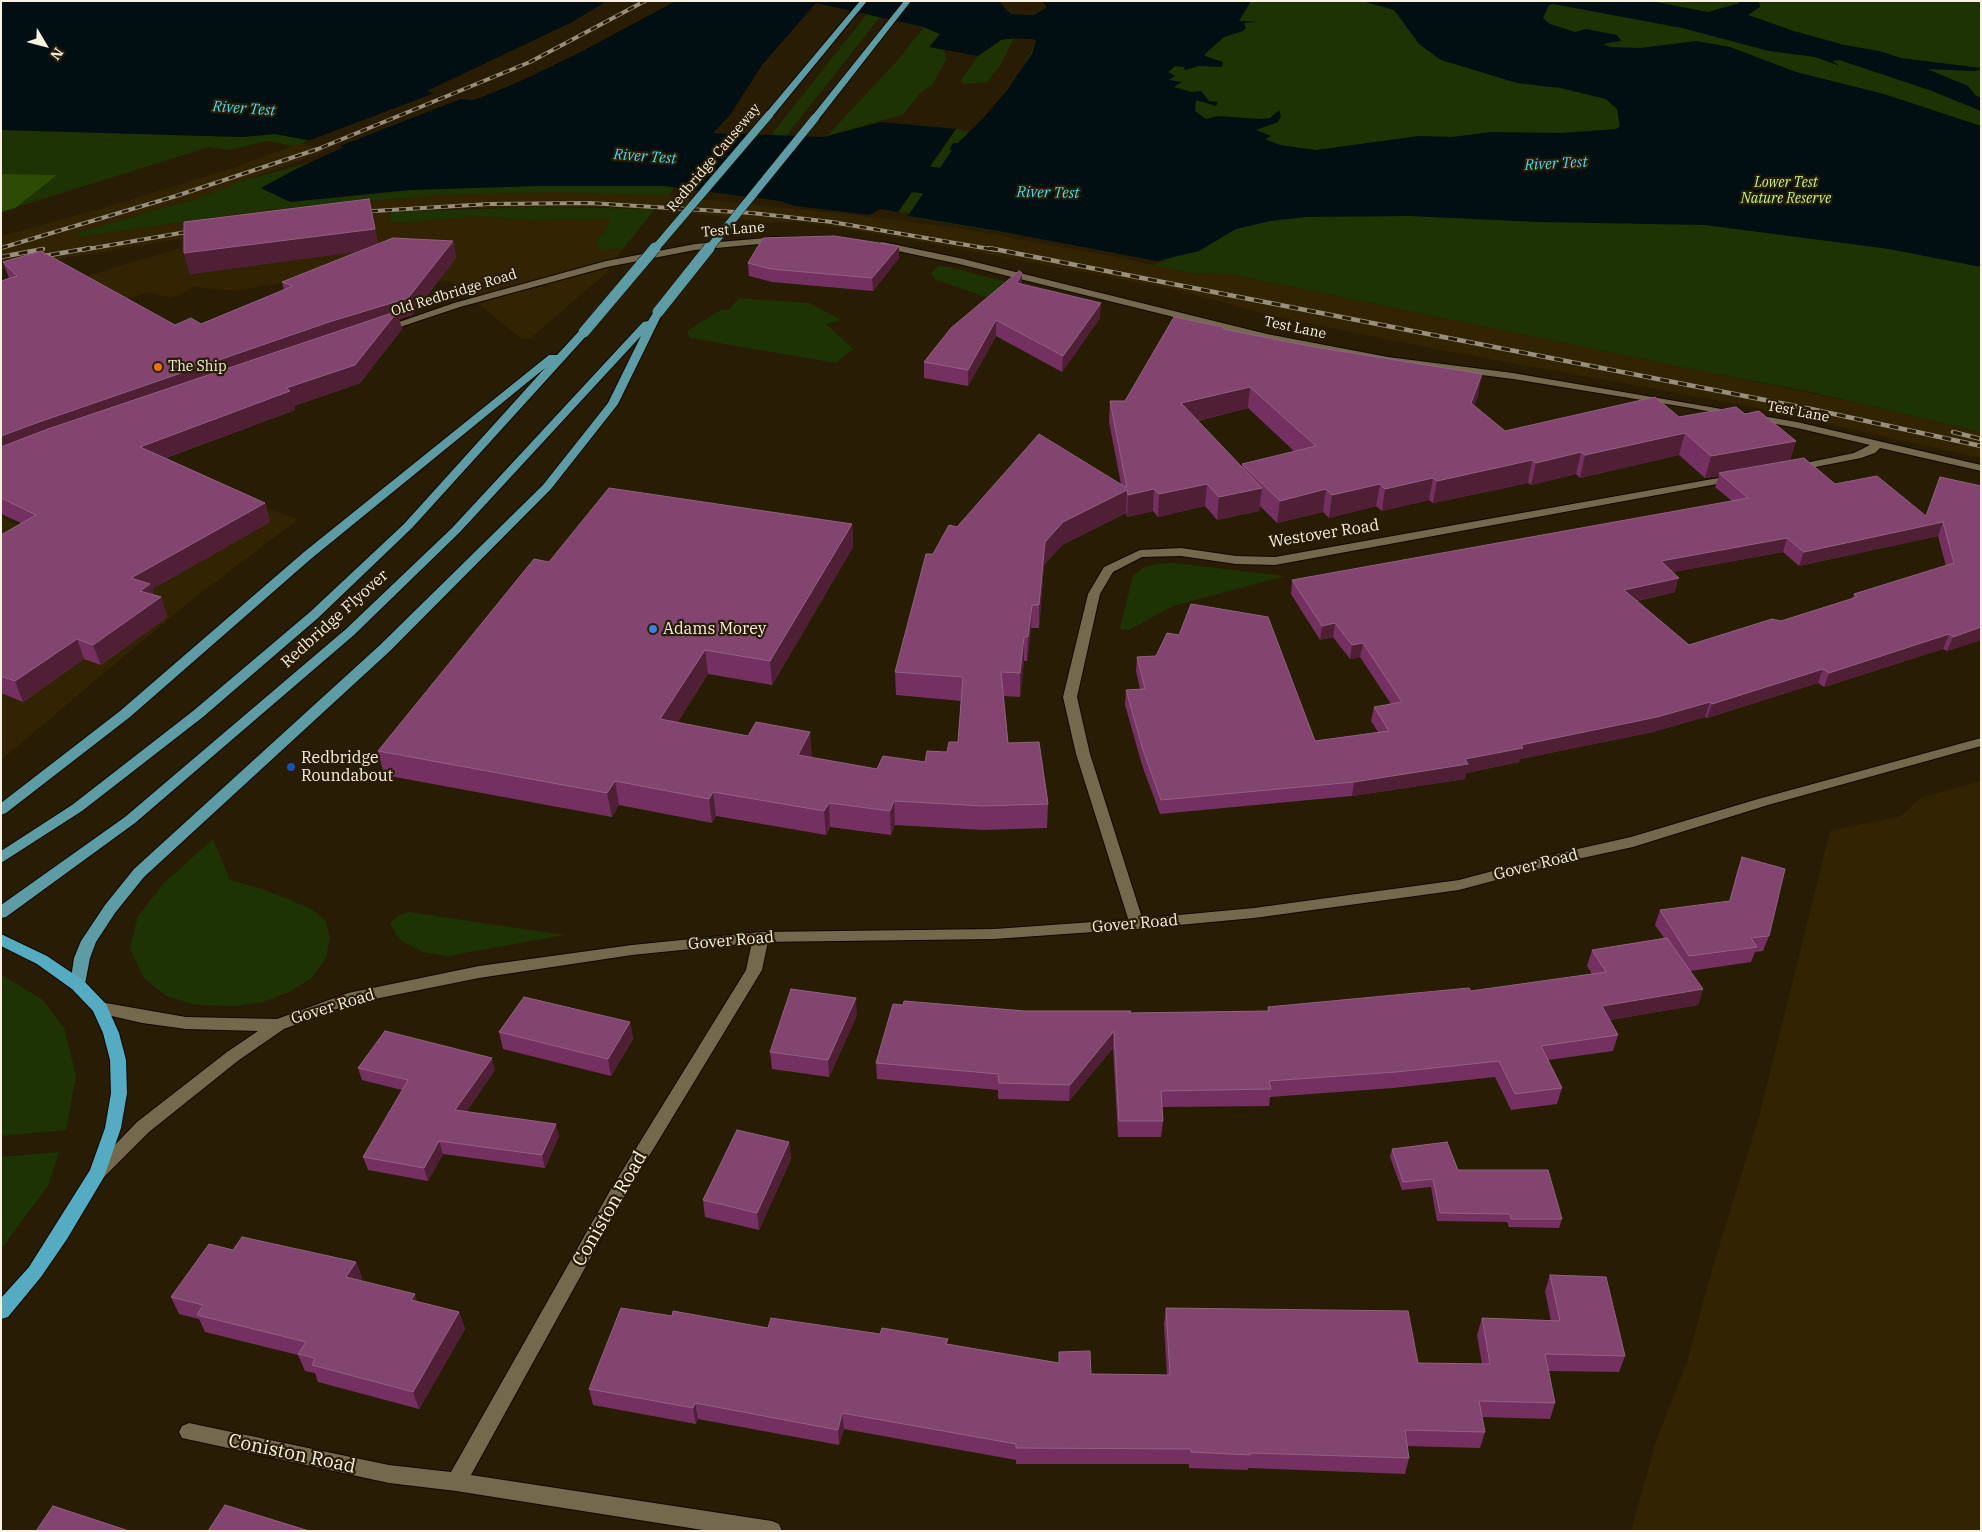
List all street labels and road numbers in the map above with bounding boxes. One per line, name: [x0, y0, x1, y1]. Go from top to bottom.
street label: Redbridge Causeway: [664, 100, 764, 216]
street label: Test Lane: [701, 219, 765, 241]
street label: Old Redbridge Road: [389, 266, 519, 320]
street label: Test Lane: [1262, 313, 1328, 343]
street label: Test Lane: [1765, 398, 1831, 426]
street label: Westover Road: [1267, 516, 1381, 552]
street label: Redbridge Flyover: [278, 566, 392, 672]
street label: Gover Road: [1492, 845, 1580, 885]
street label: Gover Road: [1091, 911, 1179, 937]
street label: Gover Road: [687, 928, 775, 954]
street label: Gover Road: [289, 985, 377, 1029]
street label: Coniston Road: [568, 1147, 652, 1271]
street label: Coniston Road: [226, 1429, 358, 1479]

